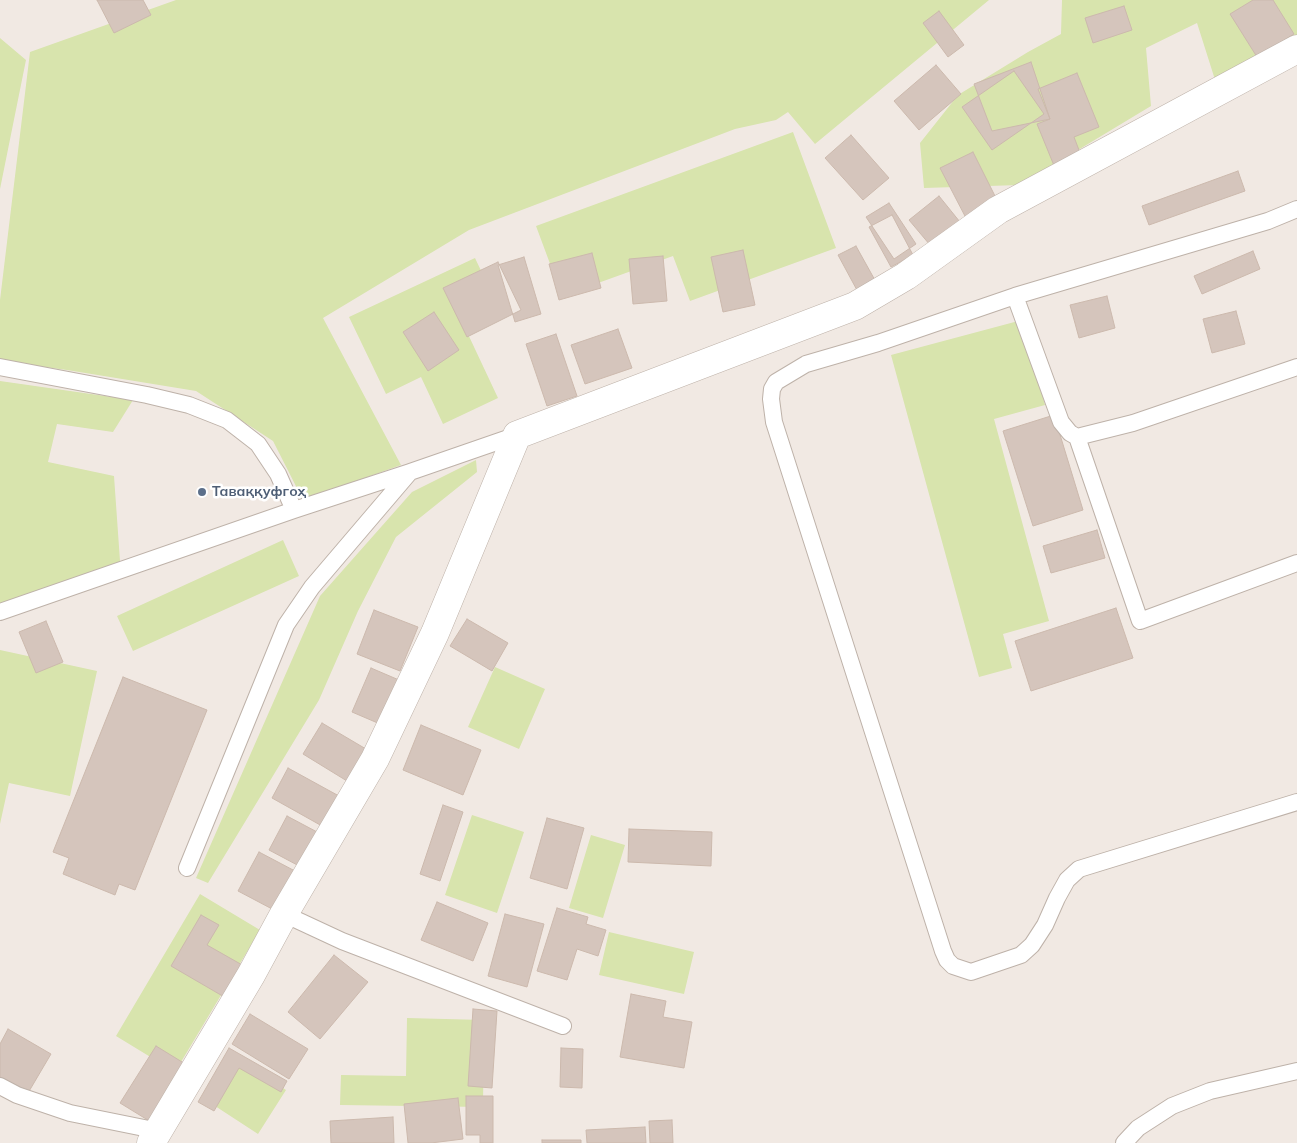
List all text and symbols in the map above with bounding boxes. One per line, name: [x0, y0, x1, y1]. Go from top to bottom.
place label: Таваққуфгоҳ: [212, 484, 306, 500]
marker: Таваққуфгоҳ: [196, 486, 208, 498]

